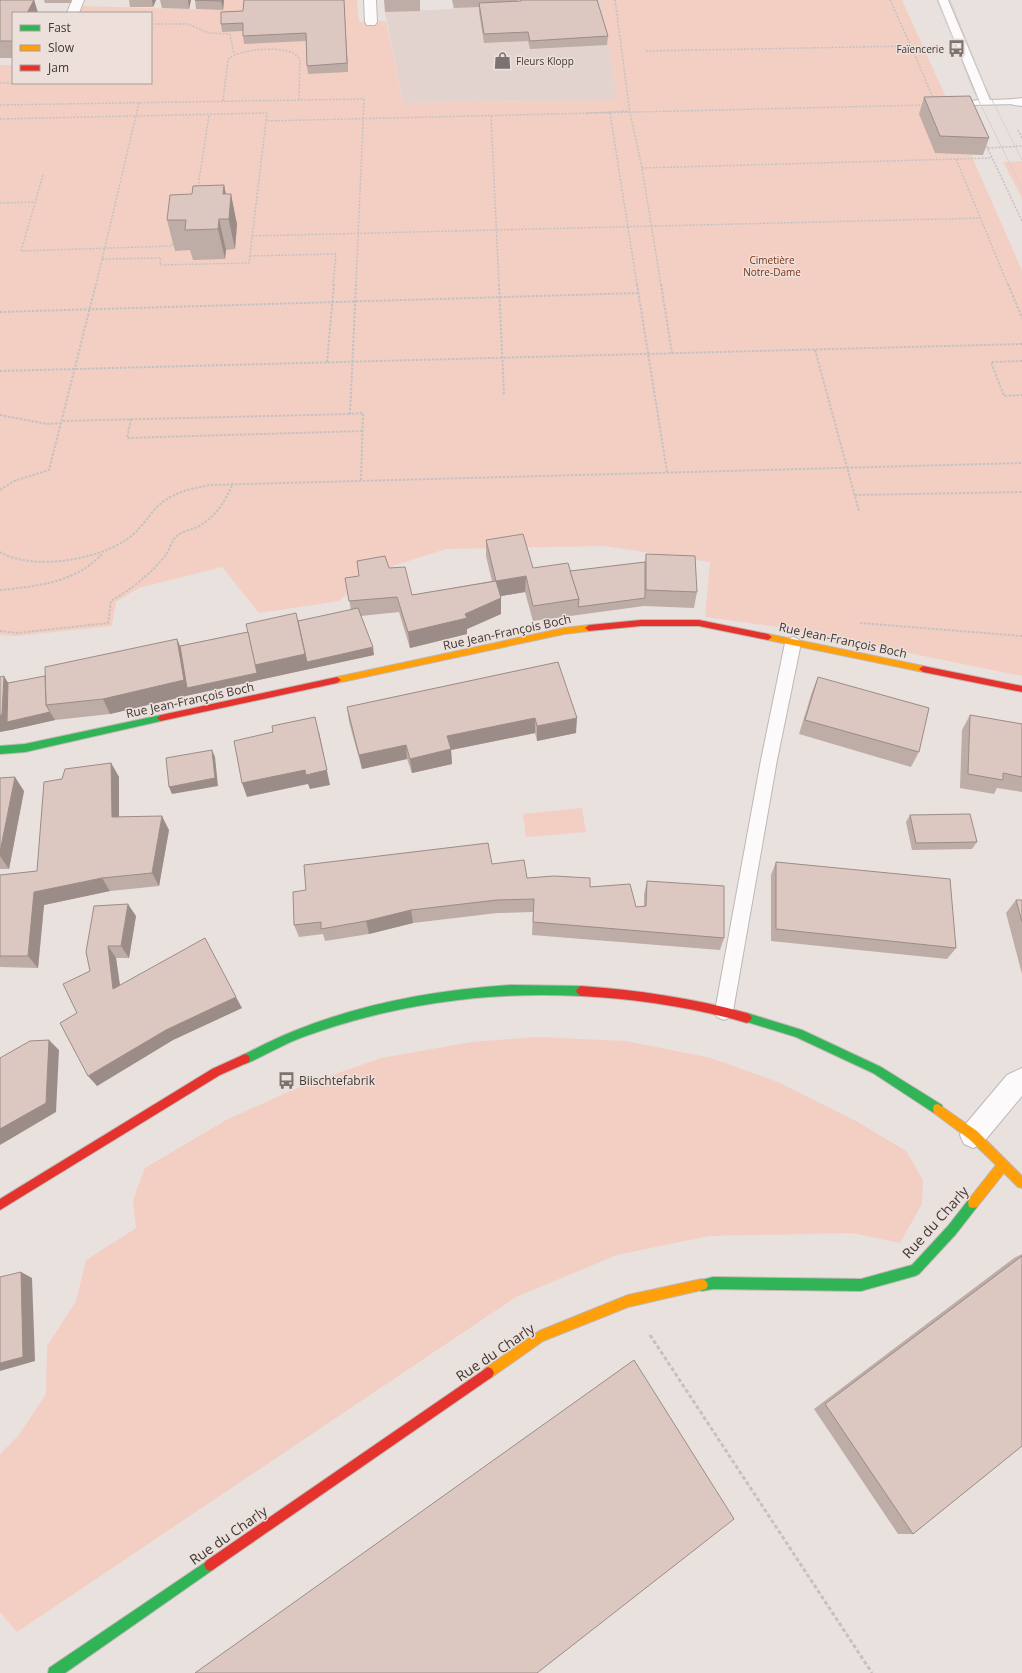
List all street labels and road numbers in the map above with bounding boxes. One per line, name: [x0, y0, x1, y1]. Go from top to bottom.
street label: Rue Jean-François Boch: [441, 610, 573, 654]
street label: Rue Jean-François Boch: [777, 618, 909, 662]
street label: Rue Jean-François Boch: [124, 678, 256, 722]
street label: Rue du Charly: [898, 1181, 973, 1262]
street label: Rue du Charly: [452, 1318, 539, 1385]
street label: Rue du Charly: [185, 1501, 272, 1569]

